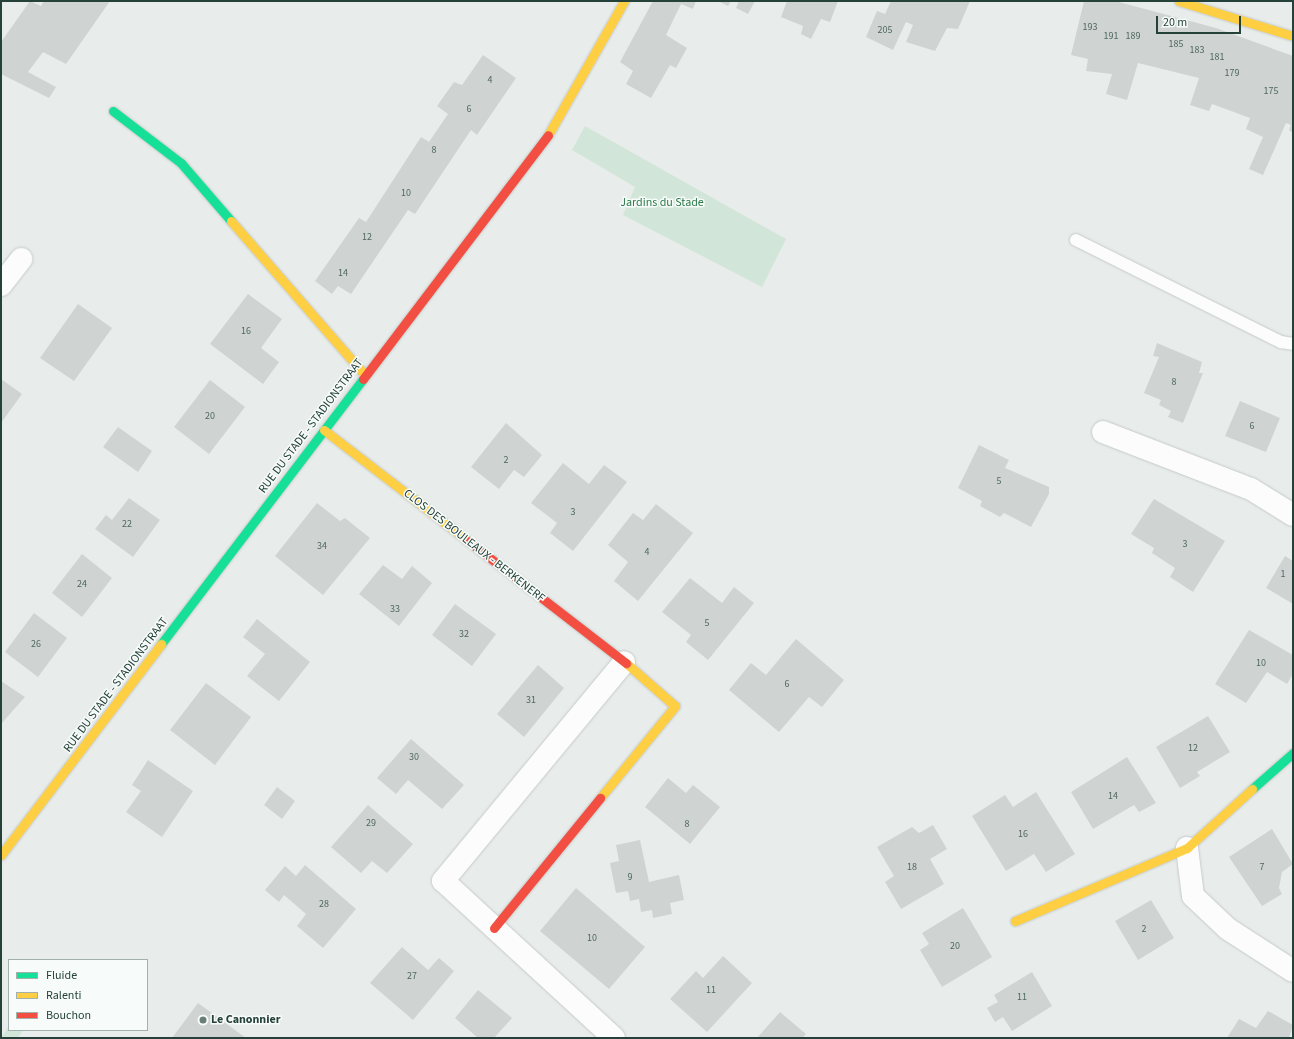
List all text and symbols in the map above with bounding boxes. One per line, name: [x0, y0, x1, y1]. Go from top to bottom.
scale bar: [1158, 8, 1243, 34]
text: 20 m: [1163, 14, 1187, 31]
house number: 193: [1083, 22, 1097, 34]
house number: 205: [878, 25, 892, 37]
house number: 191: [1104, 31, 1118, 43]
house number: 189: [1126, 31, 1140, 43]
house number: 185: [1169, 39, 1183, 51]
house number: 183: [1190, 45, 1204, 57]
house number: 181: [1210, 52, 1224, 64]
house number: 179: [1225, 68, 1239, 80]
house number: 4: [488, 75, 492, 87]
house number: 175: [1264, 86, 1278, 98]
house number: 6: [467, 104, 471, 116]
house number: 8: [432, 145, 436, 157]
house number: 10: [401, 188, 411, 200]
park label: Jardins du Stade: [620, 196, 704, 210]
house number: 12: [362, 232, 372, 244]
house number: 14: [338, 268, 348, 280]
house number: 16: [241, 326, 251, 338]
street label: RUE DU STADE - STADIONSTRAAT: [256, 356, 366, 496]
house number: 8: [1172, 377, 1176, 389]
house number: 20: [205, 411, 215, 423]
house number: 6: [1250, 421, 1254, 433]
house number: 2: [504, 455, 508, 467]
house number: 5: [997, 476, 1001, 488]
street label: CLOS DES BOULEAUX - BERKENERF: [400, 486, 548, 606]
house number: 3: [571, 507, 575, 519]
house number: 22: [122, 519, 132, 531]
house number: 3: [1183, 539, 1187, 551]
house number: 34: [317, 541, 327, 553]
house number: 4: [645, 547, 649, 559]
house number: 1: [1281, 569, 1285, 581]
house number: 24: [77, 579, 87, 591]
house number: 33: [390, 604, 400, 616]
street label: RUE DU STADE - STADIONSTRAAT: [61, 615, 171, 755]
house number: 5: [705, 618, 709, 630]
house number: 32: [459, 629, 469, 641]
house number: 26: [31, 639, 41, 651]
house number: 10: [1256, 658, 1266, 670]
house number: 6: [785, 679, 789, 691]
house number: 31: [526, 695, 536, 707]
house number: 12: [1188, 743, 1198, 755]
house number: 30: [409, 752, 419, 764]
house number: 14: [1108, 791, 1118, 803]
house number: 29: [366, 818, 376, 830]
house number: 8: [685, 819, 689, 831]
house number: 16: [1018, 829, 1028, 841]
house number: 18: [907, 862, 917, 874]
house number: 7: [1260, 862, 1264, 874]
house number: 9: [628, 872, 632, 884]
house number: 28: [319, 899, 329, 911]
house number: 2: [1142, 924, 1146, 936]
house number: 10: [587, 933, 597, 945]
house number: 20: [950, 941, 960, 953]
legend: [8, 959, 148, 1031]
text: Fluide: [46, 967, 77, 984]
house number: 27: [407, 971, 417, 983]
house number: 11: [706, 985, 716, 997]
text: Ralenti: [46, 987, 81, 1004]
house number: 11: [1017, 992, 1027, 1004]
text: Bouchon: [46, 1007, 91, 1024]
place label: Le Canonnier: [211, 1013, 281, 1027]
marker: Le Canonnier: [198, 1015, 208, 1025]

